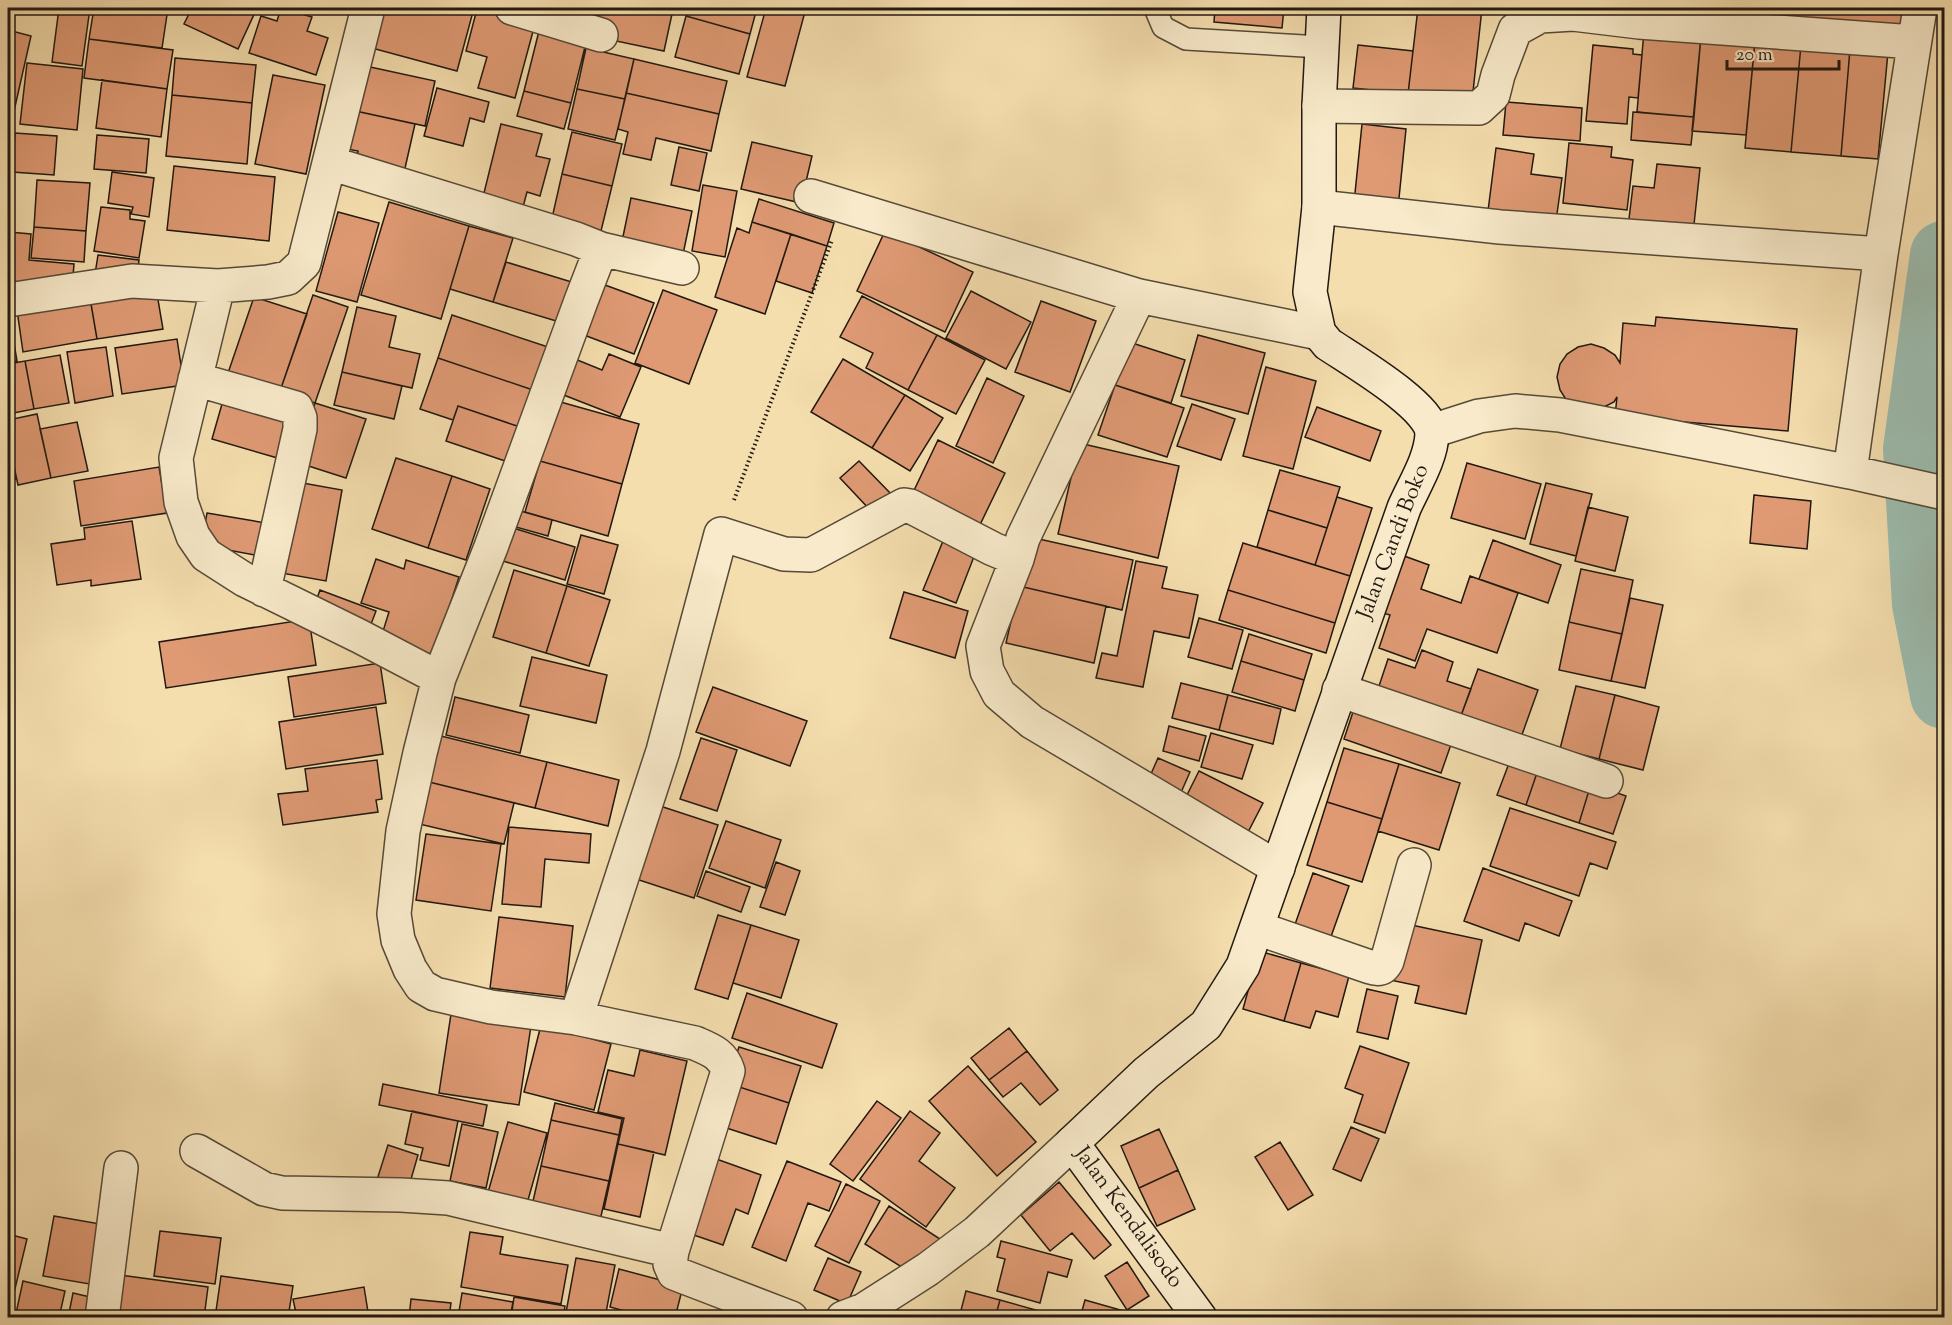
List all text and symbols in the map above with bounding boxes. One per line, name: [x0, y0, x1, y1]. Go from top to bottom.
scale bar: [1727, 33, 1840, 71]
text: 20 m: [1736, 43, 1773, 69]
street label: Jalan Candi Boko: [1349, 460, 1438, 625]
street label: Jalan Kendalisodo: [1065, 1140, 1190, 1296]

